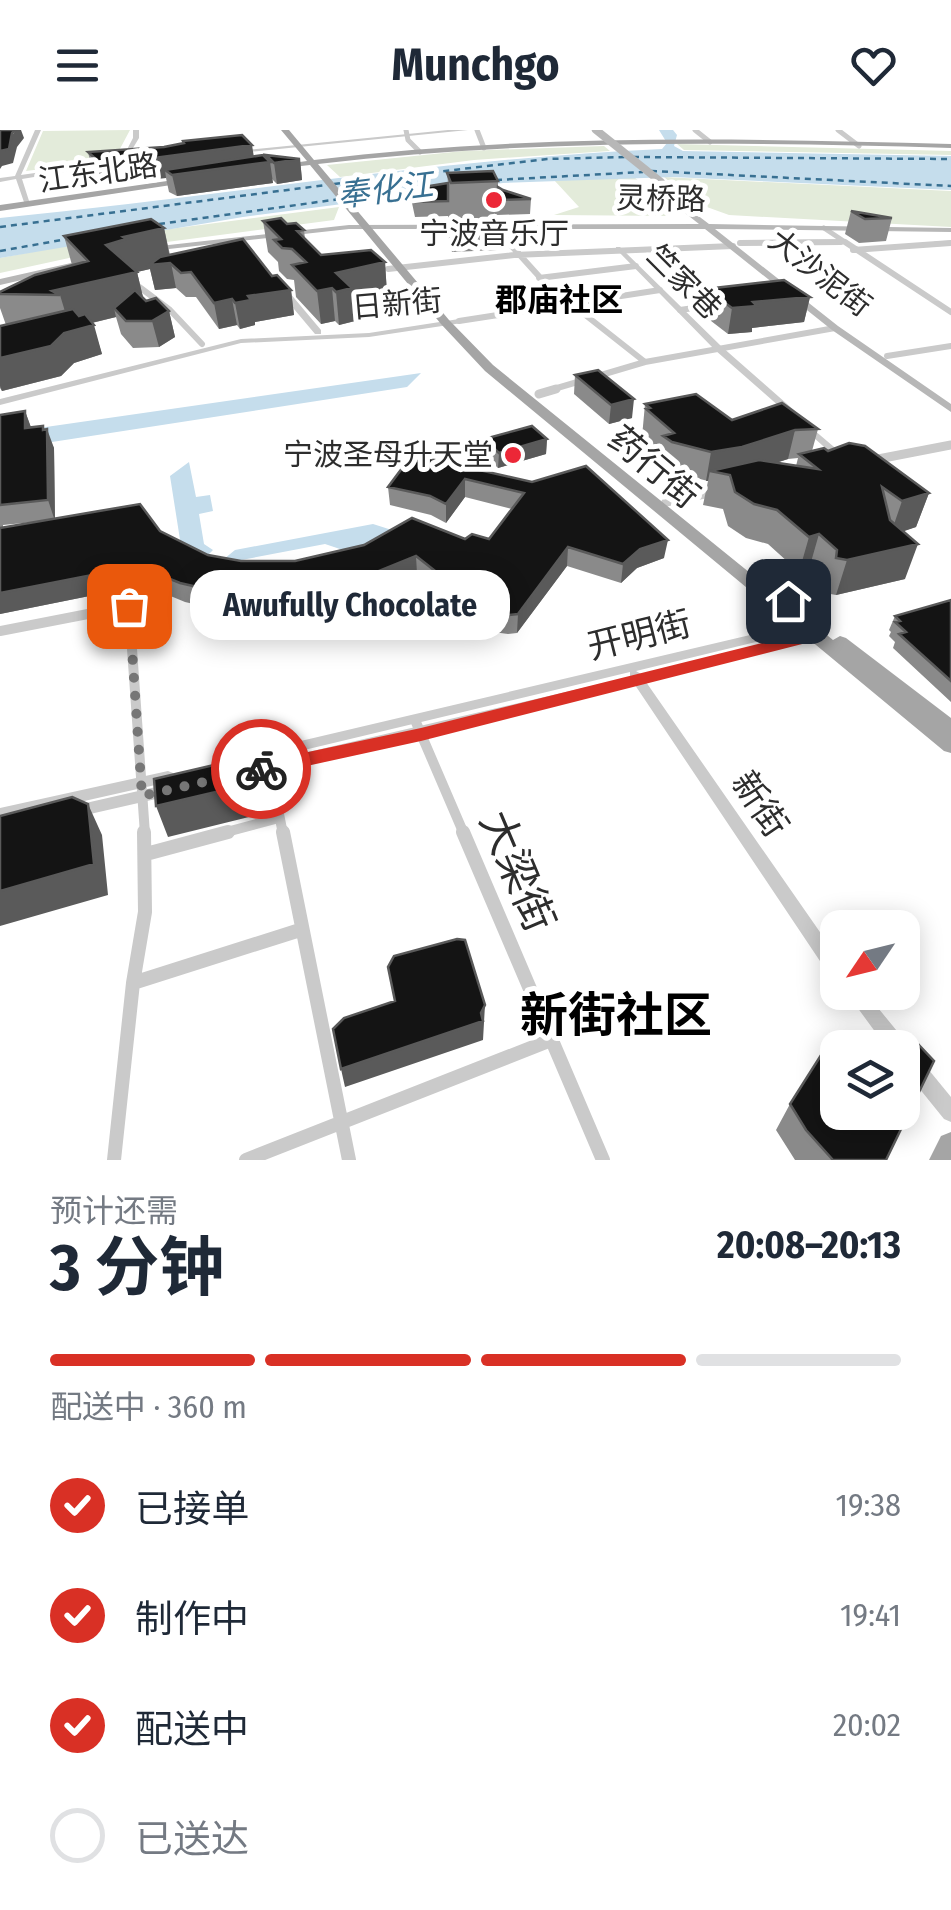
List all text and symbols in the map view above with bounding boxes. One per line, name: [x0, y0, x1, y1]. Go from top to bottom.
icon: menu: [50, 38, 105, 93]
text: Munchgo: [392, 38, 559, 92]
icon: heart: [846, 38, 901, 93]
street label: 江东北路: [36, 147, 160, 199]
water label: 奉化江: [335, 165, 438, 215]
street label: 灵桥路: [616, 180, 706, 218]
marker: 宁波音乐厅: [483, 189, 505, 211]
place label: 宁波音乐厅: [419, 216, 569, 252]
street label: 大沙泥街: [762, 222, 878, 324]
street label: 竺家巷: [639, 237, 729, 327]
district label: 郡庙社区: [495, 281, 623, 319]
street label: 日新街: [351, 282, 443, 326]
street label: 药行街: [600, 417, 708, 517]
place label: 宁波圣母升天堂: [283, 437, 493, 473]
marker: 宁波圣母升天堂: [502, 444, 524, 466]
pin: [746, 559, 831, 644]
pin: [87, 564, 172, 649]
callout: Awufully Chocolate: [189, 571, 509, 641]
icon: home: [761, 574, 816, 629]
icon: bag: [102, 579, 157, 634]
text: Awufully Chocolate: [223, 586, 477, 624]
street label: 开明街: [583, 602, 695, 668]
courier: [211, 719, 311, 819]
icon: bike: [234, 742, 289, 797]
street label: 新街: [723, 763, 797, 845]
street label: 大梁街: [469, 804, 565, 939]
north arrow: [820, 910, 920, 1010]
map controls: [820, 910, 920, 1130]
district label: 新街社区: [520, 987, 712, 1045]
button: layers: [820, 1030, 920, 1130]
text: 预计还需: [50, 1192, 178, 1230]
text: 20:08–20:13: [717, 1222, 901, 1268]
text: 3 分钟: [50, 1229, 224, 1307]
text: 配送中 · 360 m: [50, 1388, 247, 1426]
icon: check: [50, 1478, 105, 1533]
text: 已接单: [135, 1486, 249, 1532]
text: 19:38: [835, 1486, 901, 1524]
icon: check: [50, 1588, 105, 1643]
text: 制作中: [135, 1596, 249, 1642]
text: 19:41: [840, 1596, 901, 1634]
icon: check: [50, 1698, 105, 1753]
text: 配送中: [135, 1706, 249, 1752]
text: 20:02: [833, 1706, 901, 1744]
text: 已送达: [135, 1816, 249, 1862]

